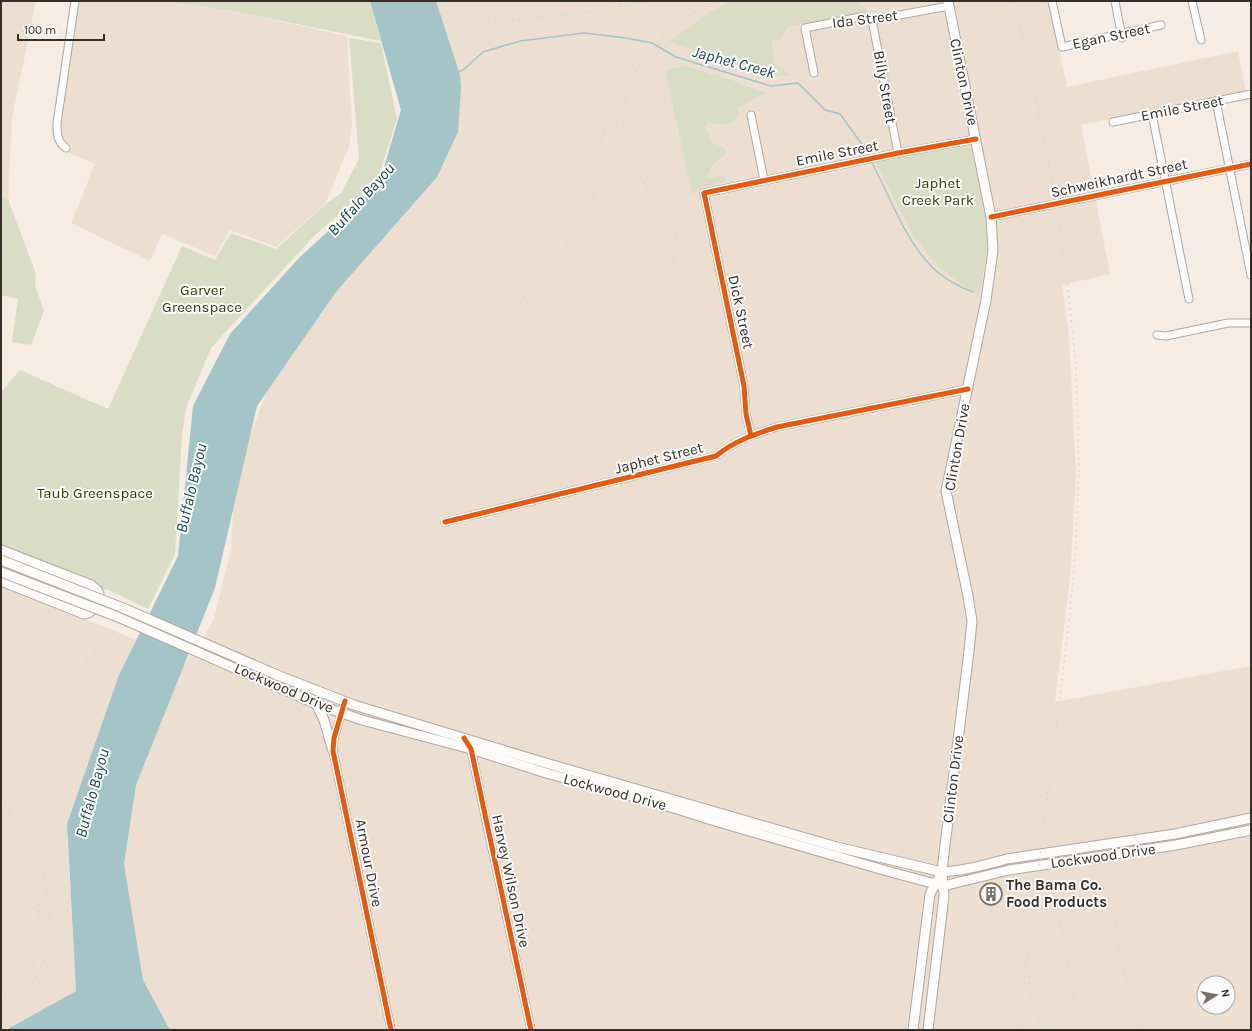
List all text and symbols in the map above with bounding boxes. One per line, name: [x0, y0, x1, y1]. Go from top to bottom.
street label: Ida Street: [831, 6, 899, 32]
scale bar: [18, 16, 104, 42]
street label: Egan Street: [1071, 19, 1152, 53]
text: 100 m: [24, 23, 56, 37]
street label: Clinton Drive: [946, 37, 982, 127]
water label: Japhet Creek: [691, 42, 778, 82]
street label: Billy Street: [870, 49, 900, 125]
street label: Emile Street: [1139, 91, 1225, 125]
street label: Emile Street: [794, 136, 880, 170]
street label: Schweikhardt Street: [1049, 155, 1189, 201]
water label: Buffalo Bayou: [323, 159, 399, 239]
park label: Japhet Creek Park: [902, 174, 974, 209]
street label: Dick Street: [724, 273, 758, 351]
park label: Garver Greenspace: [162, 281, 242, 316]
street label: Clinton Drive: [940, 402, 974, 492]
street label: Japhet Street: [613, 438, 705, 478]
water label: Buffalo Bayou: [171, 441, 211, 535]
park label: Taub Greenspace: [37, 484, 153, 502]
street label: Lockwood Drive: [232, 659, 336, 717]
street label: Clinton Drive: [939, 734, 967, 824]
water label: Buffalo Bayou: [71, 746, 113, 840]
street label: Lockwood Drive: [561, 770, 669, 814]
street label: Harvey Wilson Drive: [488, 813, 534, 949]
street label: Armour Drive: [352, 817, 386, 909]
street label: Lockwood Drive: [1049, 840, 1157, 872]
place label: The Bama Co. Food Products: [1006, 876, 1107, 911]
building icon: The Bama Co. Food Products: [978, 881, 1004, 907]
north arrow: [1196, 975, 1236, 1015]
text: N: [1218, 988, 1232, 998]

